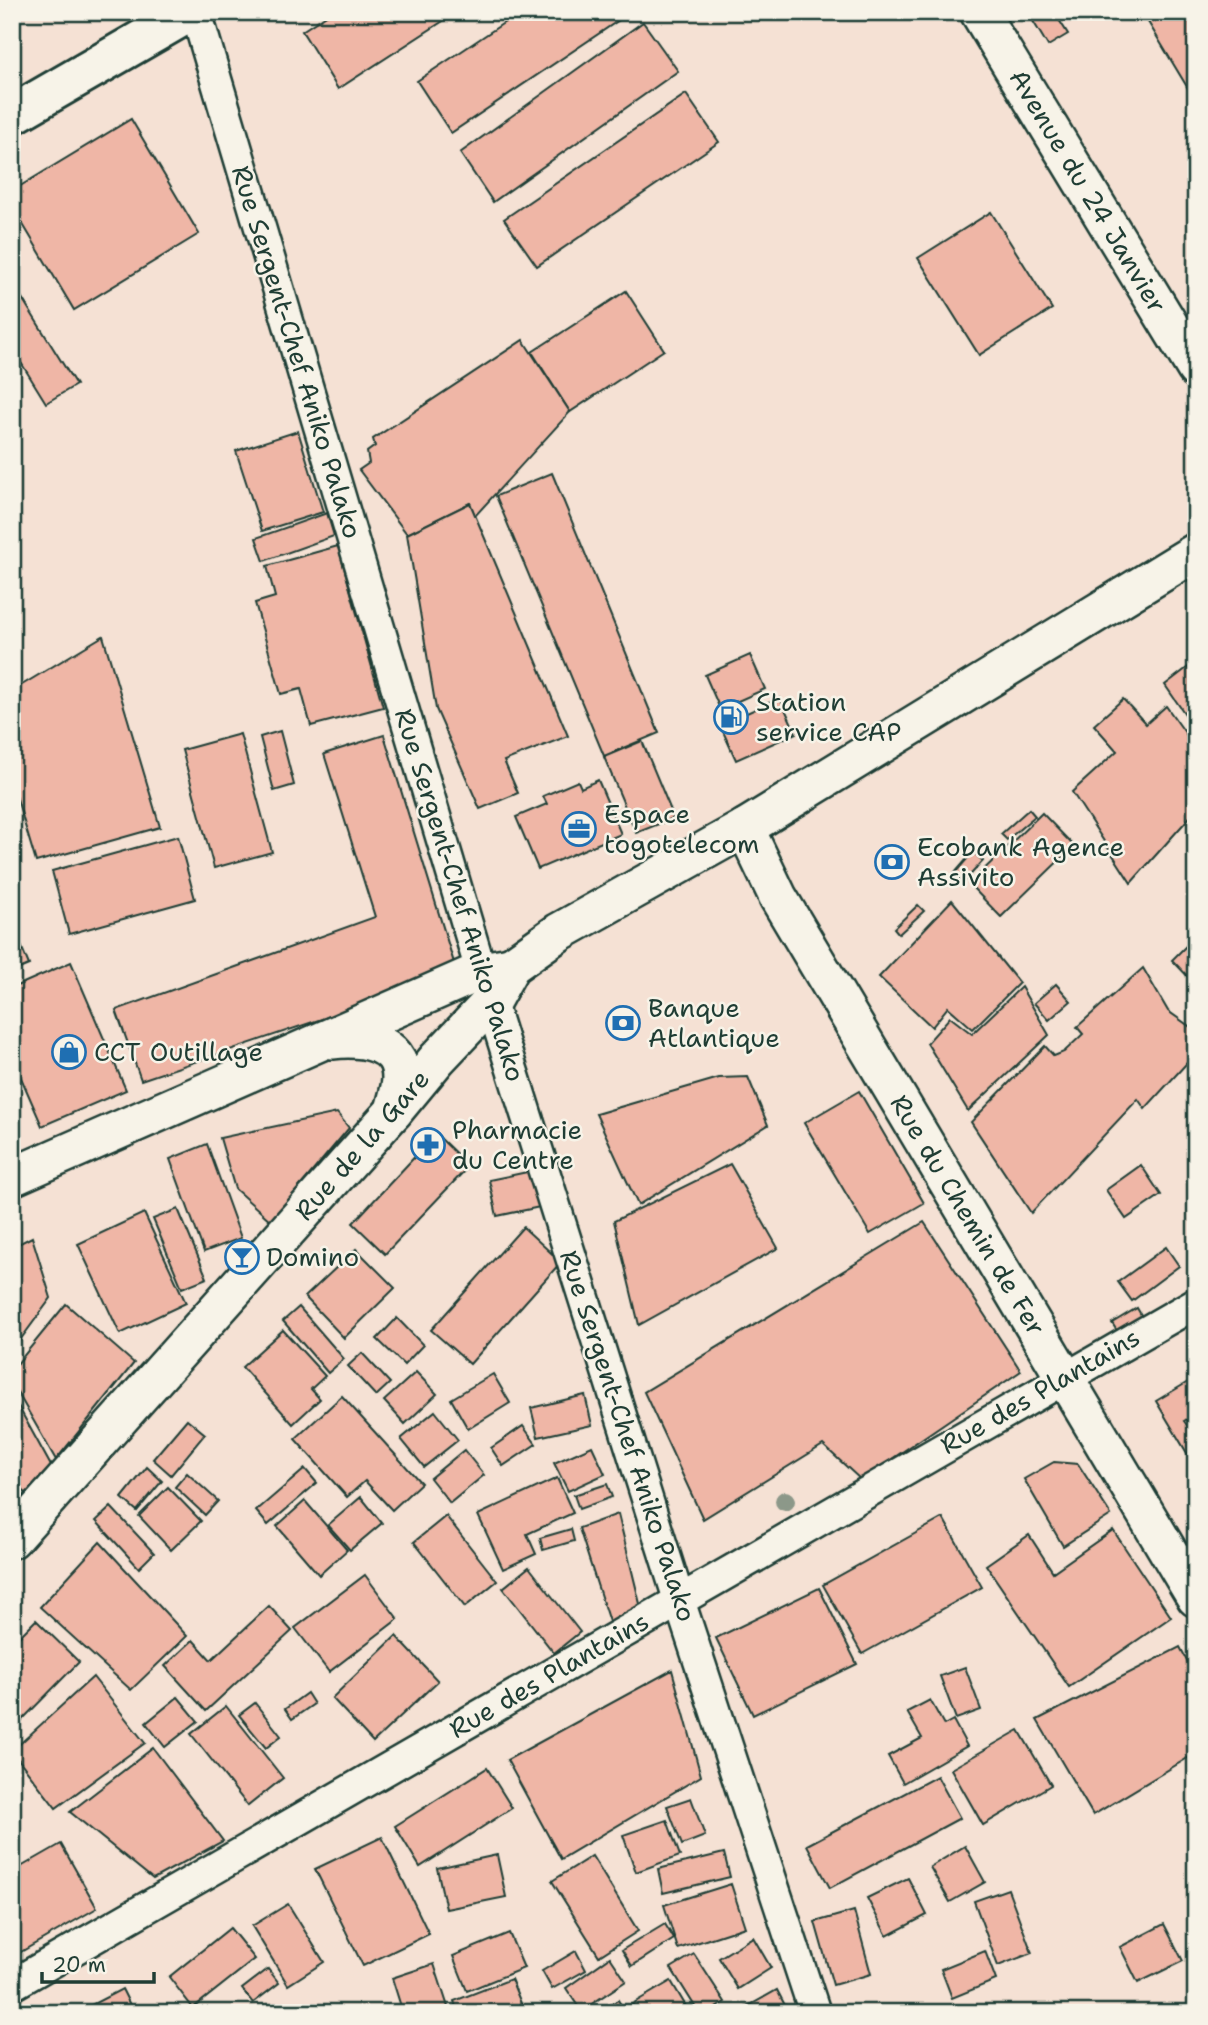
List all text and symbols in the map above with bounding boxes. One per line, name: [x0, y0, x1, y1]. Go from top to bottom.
street label: Avenue du 24 Janvier: [1002, 62, 1175, 319]
street label: Rue Sergent-Chef Aniko Palako: [224, 161, 371, 543]
place label: Station service CAP: [756, 684, 901, 749]
fuel station icon: Station service CAP: [712, 698, 750, 736]
street label: Rue Sergent-Chef Aniko Palako: [387, 704, 534, 1086]
place label: Espace togotelecom: [604, 796, 759, 861]
office icon: Espace togotelecom: [560, 810, 598, 848]
place label: Ecobank Agence Assivito: [917, 829, 1124, 894]
bank icon: Ecobank Agence Assivito: [873, 843, 911, 881]
place label: Banque Atlantique: [648, 990, 780, 1055]
bank icon: Banque Atlantique: [604, 1004, 642, 1042]
shop icon: CCT Outillage: [50, 1033, 88, 1071]
place label: CCT Outillage: [94, 1034, 263, 1069]
street label: Rue de la Gare: [286, 1062, 437, 1228]
street label: Rue du Chemin de Fer: [883, 1088, 1054, 1342]
place label: Pharmacie du Centre: [452, 1112, 582, 1177]
pharmacy icon: Pharmacie du Centre: [409, 1126, 447, 1164]
bar icon: Domino: [223, 1238, 261, 1276]
place label: Domino: [266, 1239, 359, 1274]
street label: Rue Sergent-Chef Aniko Palako: [552, 1246, 705, 1626]
street label: Rue des Plantains: [933, 1319, 1146, 1462]
street label: Rue des Plantains: [442, 1603, 655, 1746]
scale bar: [42, 1941, 154, 1985]
text: 20 m: [52, 1951, 106, 1979]

